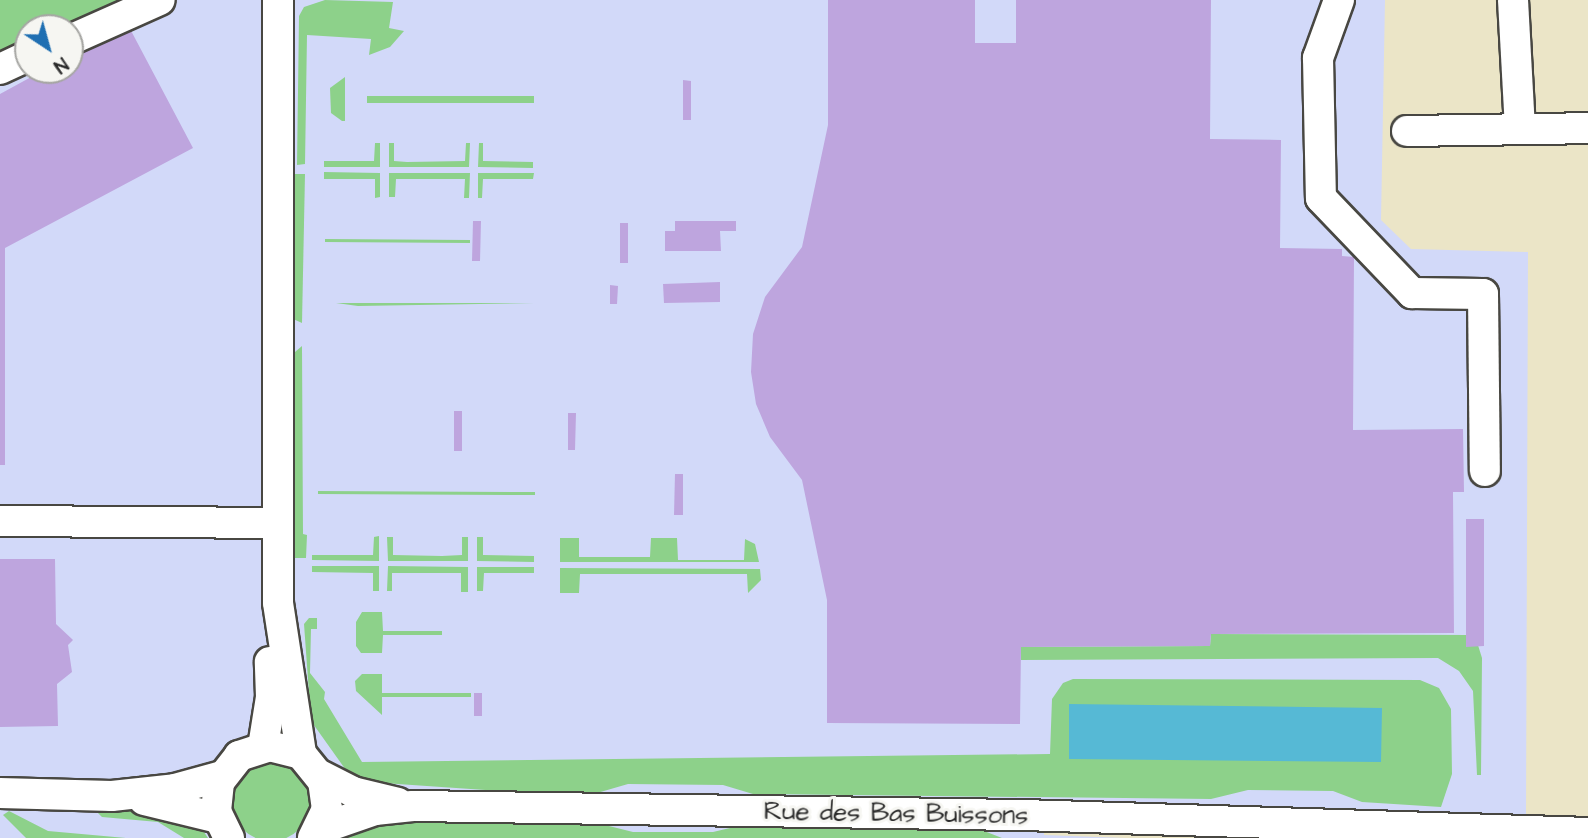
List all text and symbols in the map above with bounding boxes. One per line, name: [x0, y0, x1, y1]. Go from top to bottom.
north arrow: [14, 14, 84, 84]
text: N: [48, 50, 73, 79]
street label: Rue des Bas Buissons: [763, 796, 1029, 832]

